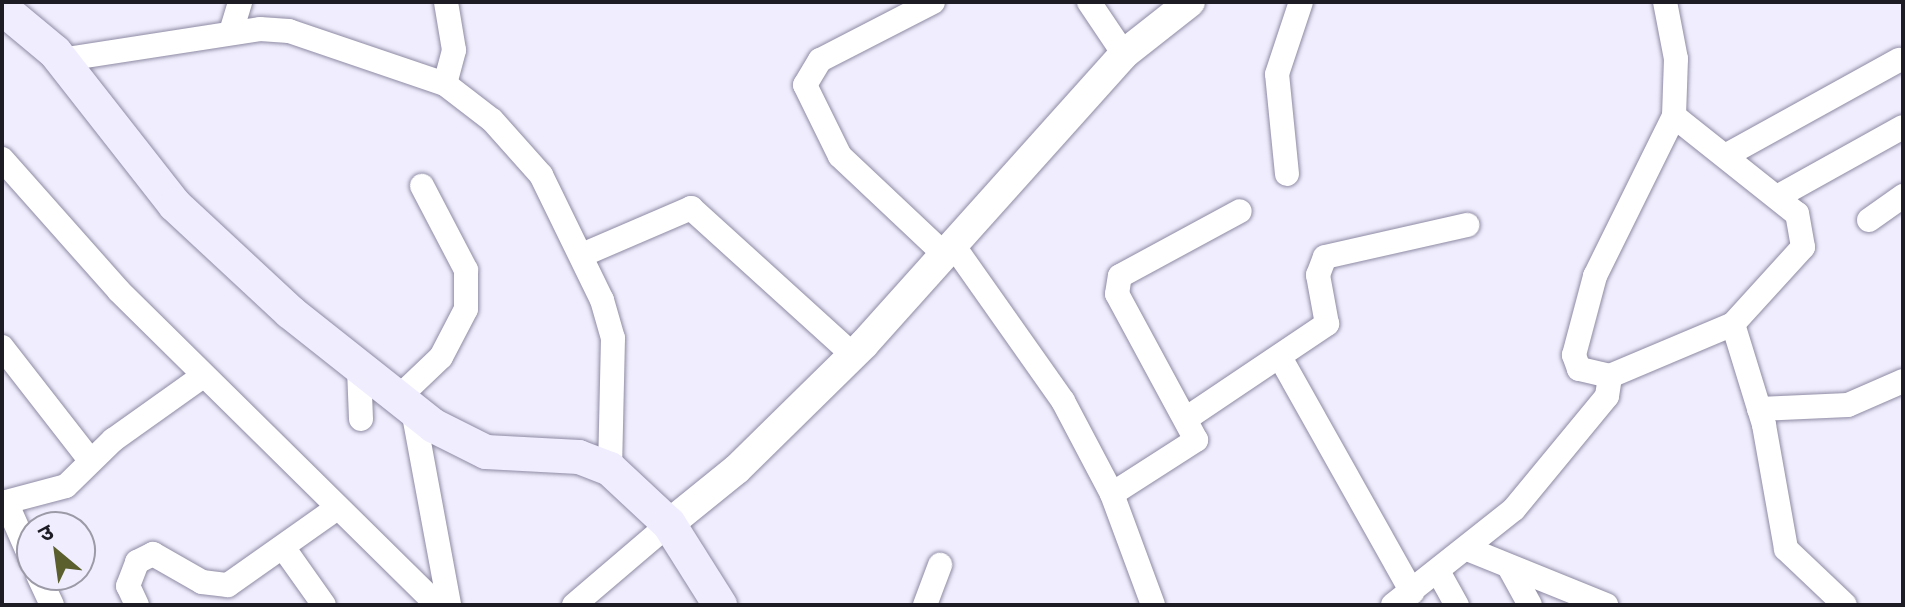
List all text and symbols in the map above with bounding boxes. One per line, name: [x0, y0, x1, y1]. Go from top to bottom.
north arrow: [16, 511, 96, 591]
text: उ: [33, 517, 57, 546]

